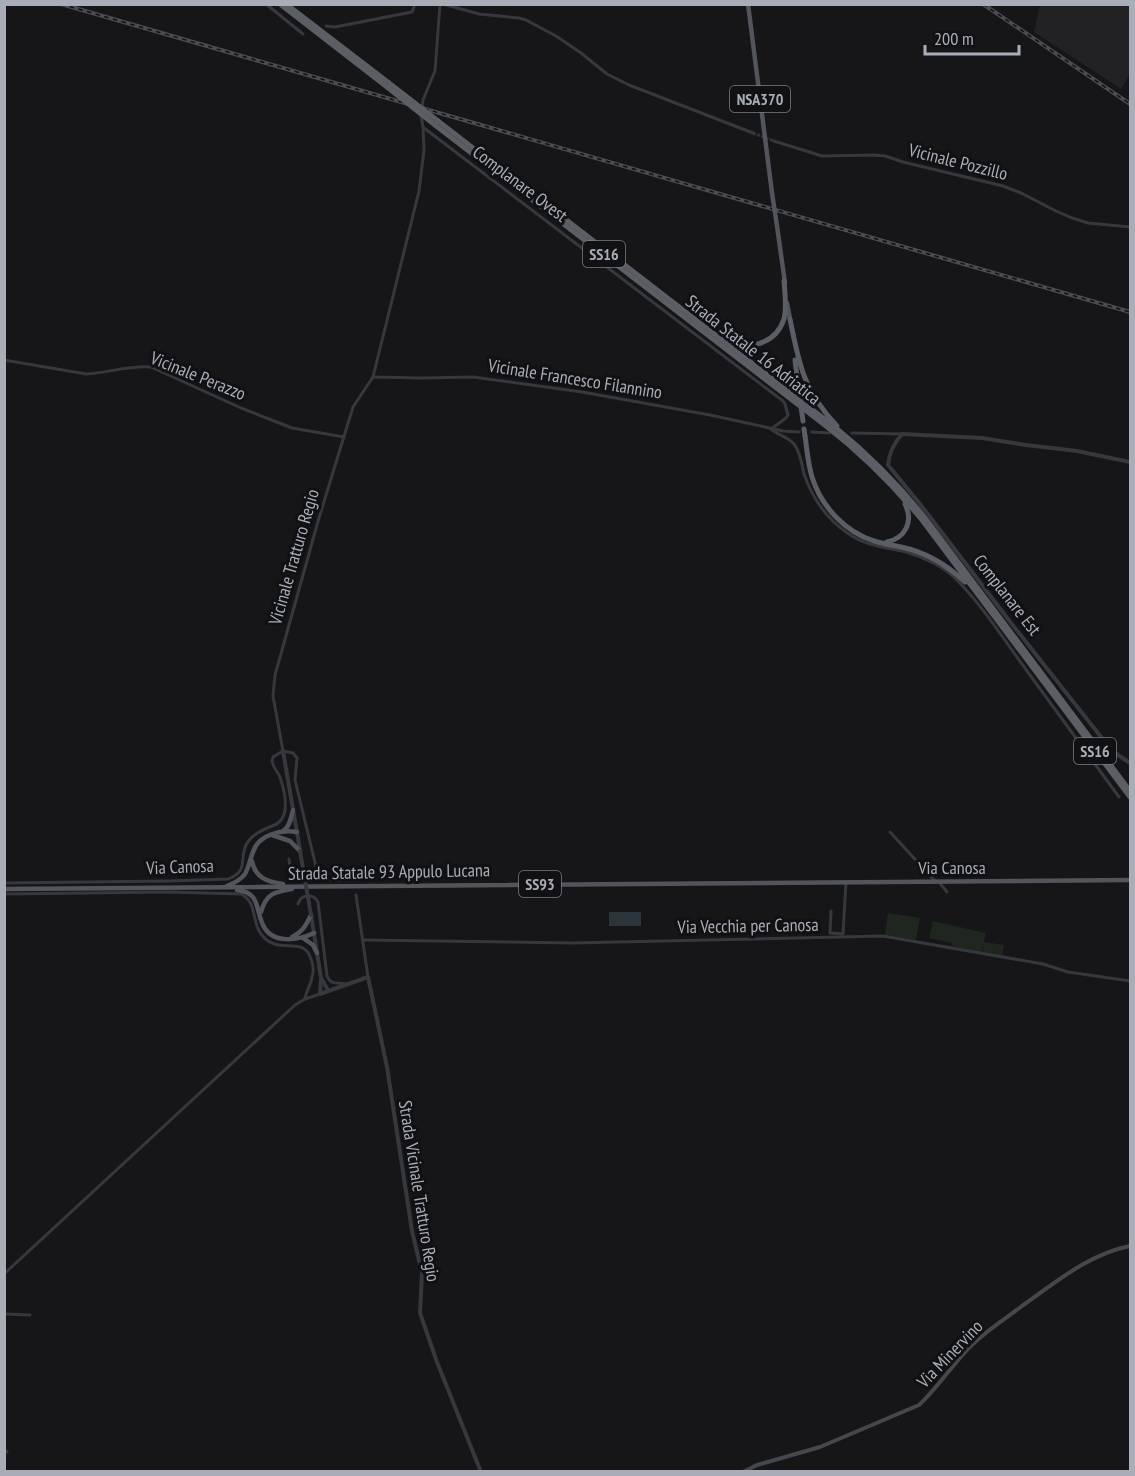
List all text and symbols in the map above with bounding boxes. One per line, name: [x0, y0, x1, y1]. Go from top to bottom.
scale bar: [925, 18, 1020, 56]
text: 200 m: [934, 27, 974, 50]
road number: NSA370: [730, 86, 790, 112]
street label: Vicinale Pozzillo: [905, 138, 1010, 185]
street label: Complanare Ovest: [468, 140, 572, 227]
road number: SS16: [583, 241, 625, 267]
street label: Strada Statale 16 Adriatica: [681, 290, 826, 410]
street label: Vicinale Perazzo: [146, 346, 249, 405]
street label: Vicinale Francesco Filannino: [485, 353, 664, 404]
street label: Vicinale Tratturo Regio: [263, 486, 324, 628]
street label: Complanare Est: [969, 550, 1046, 640]
road number: SS16: [1074, 738, 1116, 764]
street label: Via Canosa: [145, 854, 214, 879]
street label: Via Canosa: [917, 856, 986, 879]
street label: Strada Statale 93 Appulo Lucana: [288, 858, 490, 885]
road number: SS93: [519, 871, 561, 897]
street label: Via Vecchia per Canosa: [676, 913, 819, 938]
street label: Strada Vicinale Tratturo Regio: [394, 1099, 445, 1283]
street label: Via Minervino: [911, 1315, 988, 1393]

